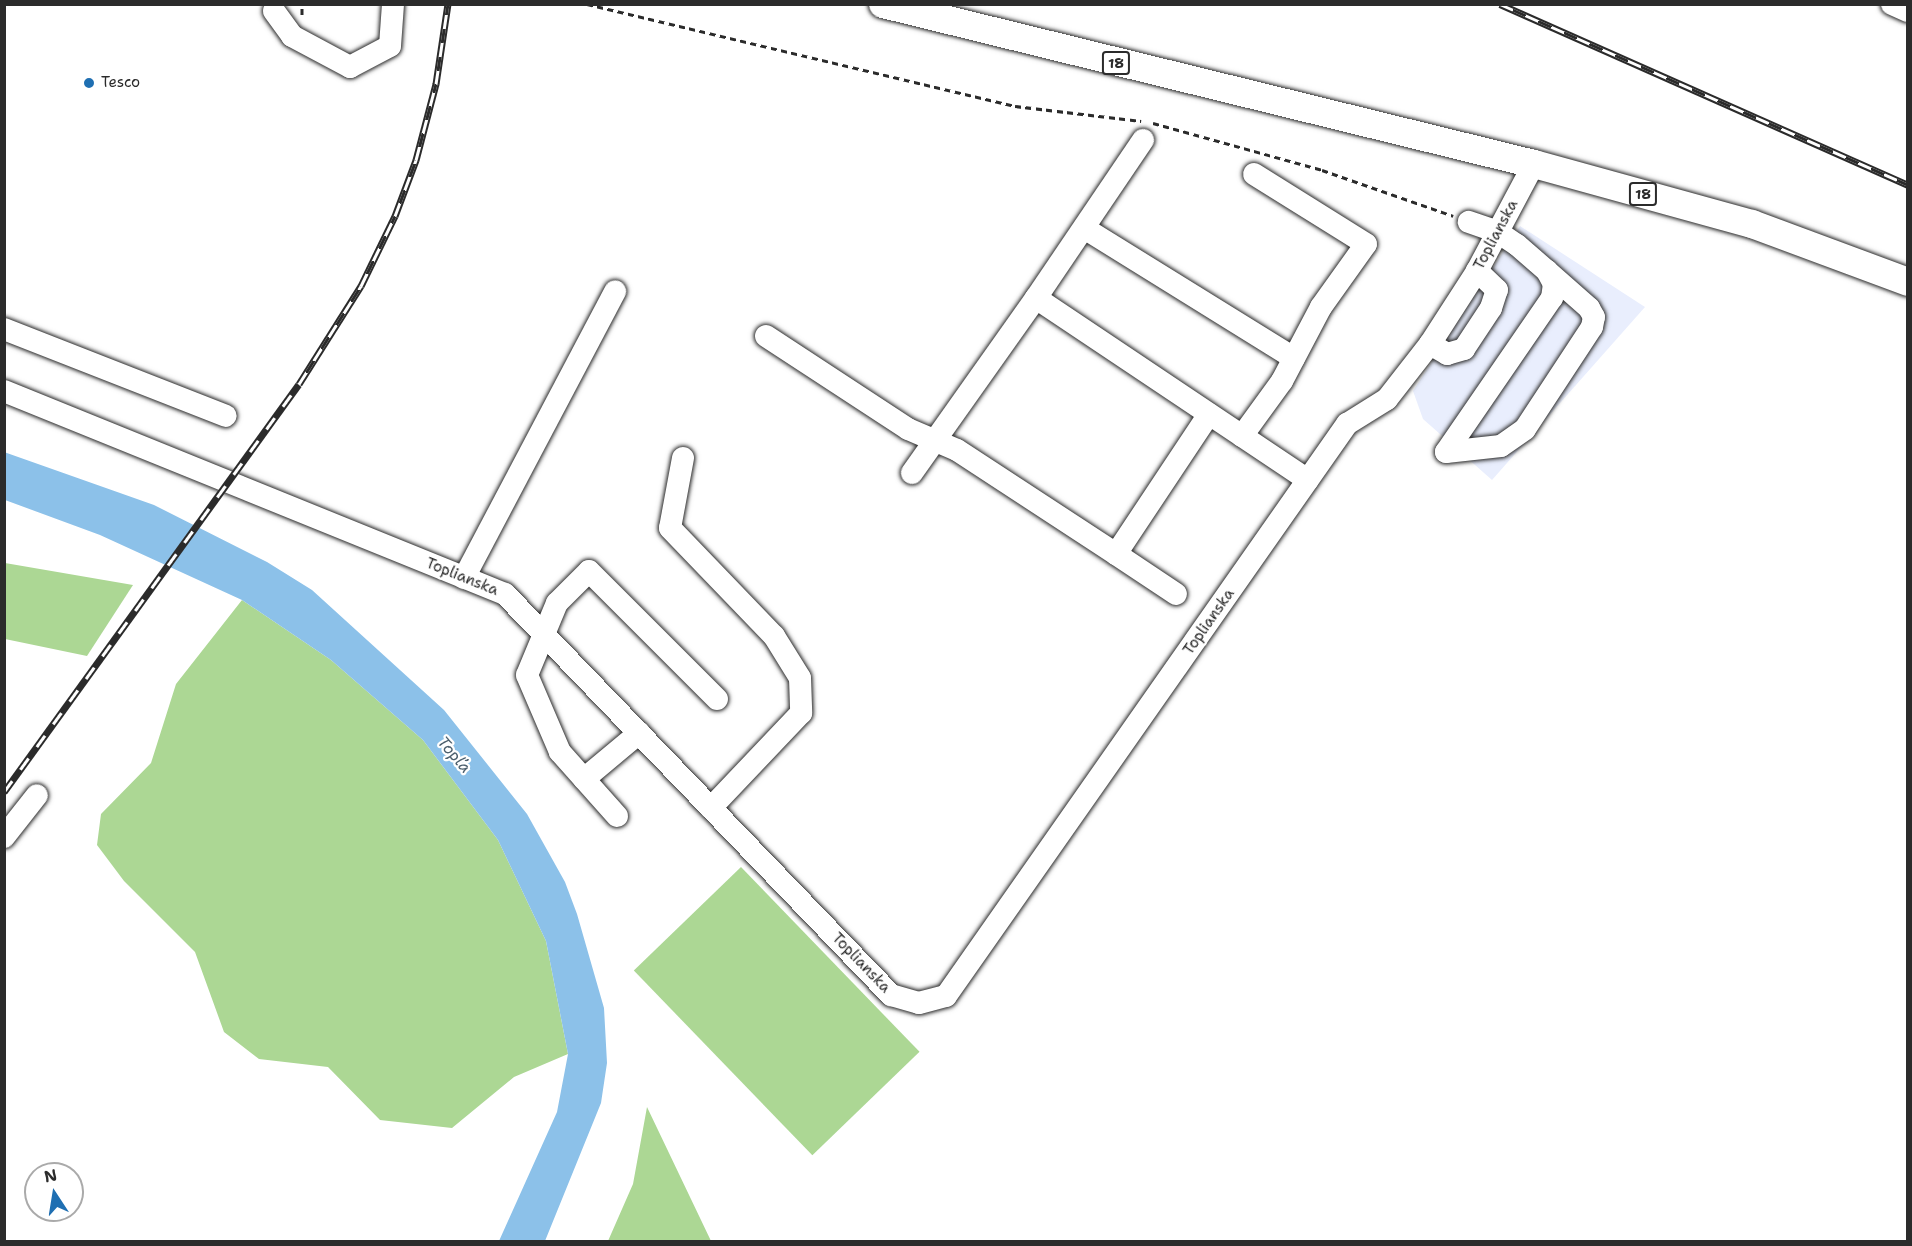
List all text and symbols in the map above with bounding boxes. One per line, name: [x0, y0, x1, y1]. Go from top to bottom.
road number: 18: [1101, 52, 1131, 74]
place label: Tesco: [101, 74, 140, 92]
marker: Tesco: [82, 76, 96, 90]
road number: 18: [1628, 183, 1658, 205]
street label: Toplianska: [1470, 197, 1522, 273]
street label: Toplianska: [423, 554, 501, 600]
street label: Toplianska: [1180, 586, 1238, 658]
water label: Topľa: [433, 733, 475, 777]
street label: Toplianska: [828, 929, 894, 997]
north arrow: [24, 1162, 84, 1222]
text: N: [42, 1164, 59, 1187]

